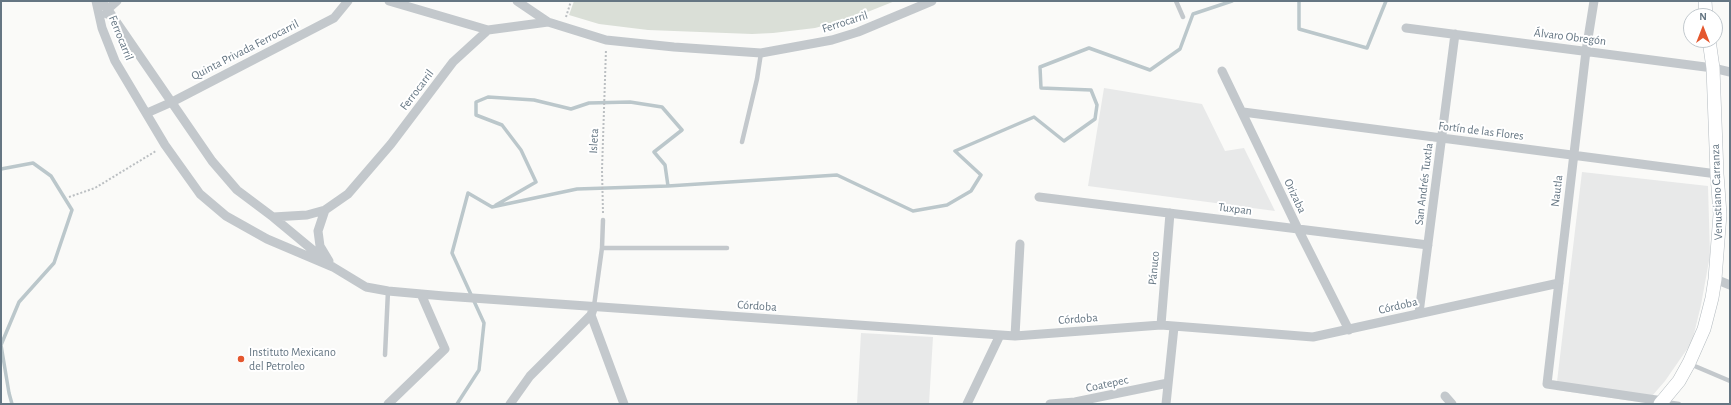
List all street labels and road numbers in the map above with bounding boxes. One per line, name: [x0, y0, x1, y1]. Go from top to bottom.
street label: Ferrocarril: [820, 8, 870, 36]
street label: Ferrocarril: [105, 13, 137, 63]
street label: Quinta Privada Ferrocarril: [189, 17, 301, 83]
street label: Álvaro Obregón: [1533, 25, 1607, 49]
street label: Ferrocarril: [397, 67, 437, 113]
street label: Fortín de las Flores: [1438, 119, 1524, 143]
street label: Isleta: [586, 128, 602, 154]
street label: San Andrés Tuxtla: [1412, 142, 1436, 226]
street label: Venustiano Carranza: [1708, 144, 1726, 240]
street label: Nautla: [1548, 174, 1566, 208]
street label: Orizaba: [1281, 176, 1309, 216]
street label: Tuxpan: [1217, 200, 1253, 218]
street label: Pánuco: [1145, 250, 1163, 286]
street label: Córdoba: [1377, 295, 1419, 317]
street label: Córdoba: [737, 297, 777, 315]
street label: Córdoba: [1058, 310, 1098, 328]
street label: Coatepec: [1085, 372, 1129, 396]

